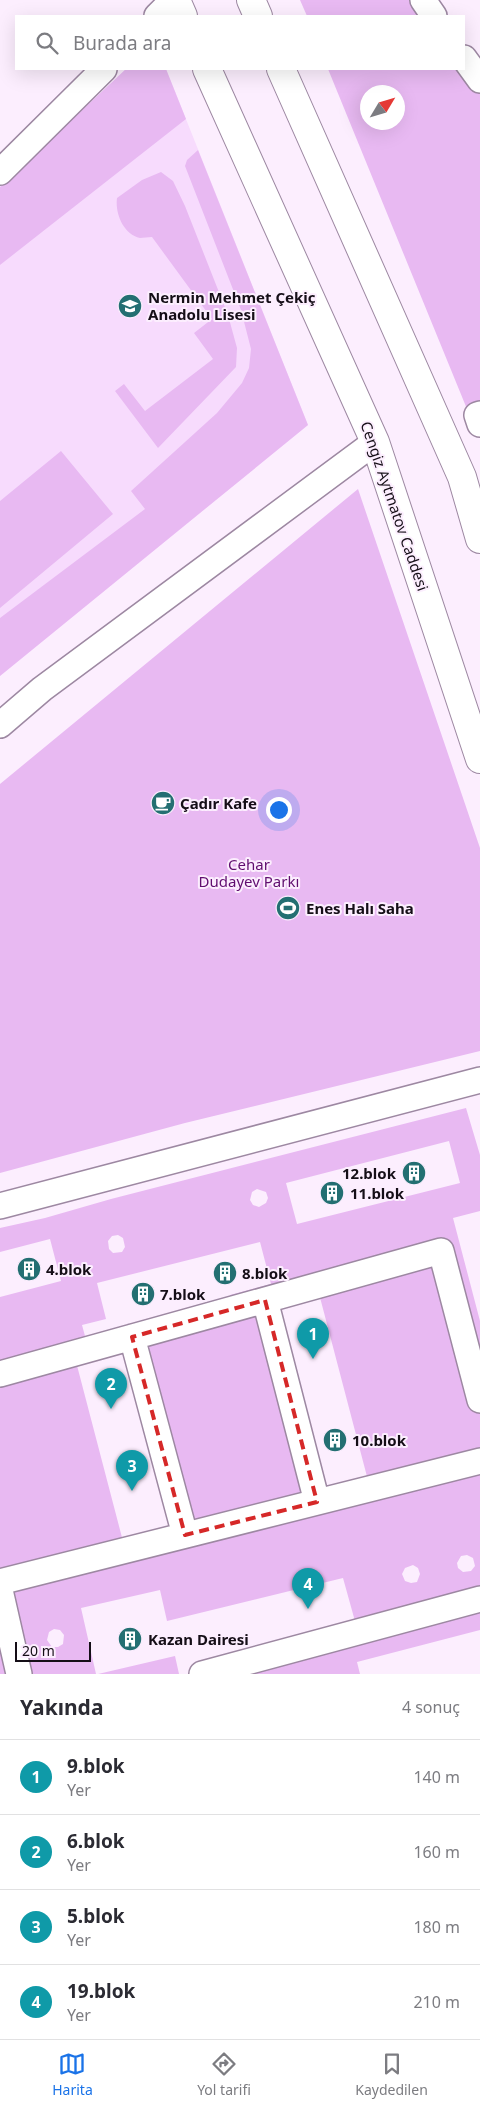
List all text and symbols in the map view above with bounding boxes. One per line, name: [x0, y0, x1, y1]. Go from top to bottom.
search box: [15, 15, 465, 70]
icon: search: [33, 29, 61, 57]
text: Burada ara: [73, 30, 171, 56]
north arrow: [360, 85, 405, 130]
place label: Nermin Mehmet Çekiç Anadolu Lisesi: [148, 287, 316, 324]
school or university icon: Nermin Mehmet Çekiç Anadolu Lisesi: [117, 293, 143, 319]
street label: Cengiz Aytmatov Caddesi: [357, 419, 433, 593]
cafe icon: Çadır Kafe: [150, 790, 176, 816]
place label: Çadır Kafe: [180, 793, 257, 813]
your location: [266, 797, 292, 823]
park label: Cehar Dudayev Parkı: [199, 854, 299, 891]
sports icon: Enes Halı Saha: [275, 895, 301, 921]
place label: Enes Halı Saha: [306, 898, 414, 918]
building icon: 12.blok: [401, 1160, 427, 1186]
place label: 12.blok: [342, 1163, 397, 1183]
building icon: 11.blok: [319, 1180, 345, 1206]
place label: 11.blok: [350, 1183, 405, 1203]
building icon: 4.blok: [16, 1256, 42, 1282]
place label: 4.blok: [46, 1259, 92, 1279]
building icon: 8.blok: [212, 1260, 238, 1286]
place label: 8.blok: [242, 1263, 288, 1283]
building icon: 7.blok: [130, 1281, 156, 1307]
place label: 7.blok: [160, 1284, 206, 1304]
pin: 1: [297, 1318, 329, 1359]
pin: 2: [95, 1368, 127, 1409]
building icon: 10.blok: [322, 1427, 348, 1453]
place label: 10.blok: [352, 1430, 407, 1450]
pin: 3: [116, 1450, 148, 1491]
pin: 4: [292, 1568, 324, 1609]
building icon: Kazan Dairesi: [117, 1626, 143, 1652]
place label: Kazan Dairesi: [148, 1629, 249, 1649]
scale bar: [15, 1639, 91, 1662]
text: 20 m: [22, 1641, 55, 1660]
text: Yakında: [20, 1693, 103, 1721]
text: 4 sonuç: [402, 1696, 460, 1718]
text: 9.blok: [67, 1753, 125, 1779]
text: 1: [31, 1766, 41, 1788]
text: 140 m: [413, 1766, 460, 1788]
text: Yer: [67, 1779, 91, 1801]
text: 6.blok: [67, 1828, 125, 1854]
text: 2: [31, 1841, 41, 1863]
text: 160 m: [413, 1841, 460, 1863]
text: Yer: [67, 1854, 91, 1876]
text: 5.blok: [67, 1903, 125, 1929]
text: 3: [31, 1916, 41, 1938]
text: 180 m: [413, 1916, 460, 1938]
text: Yer: [67, 1929, 91, 1951]
text: 19.blok: [67, 1978, 135, 2004]
text: 4: [31, 1991, 41, 2013]
text: 210 m: [413, 1991, 460, 2013]
text: Yer: [67, 2004, 91, 2026]
tab: Harita: [52, 2050, 93, 2099]
tab: Yol tarifi: [197, 2050, 251, 2099]
tab: Kaydedilen: [355, 2050, 428, 2099]

